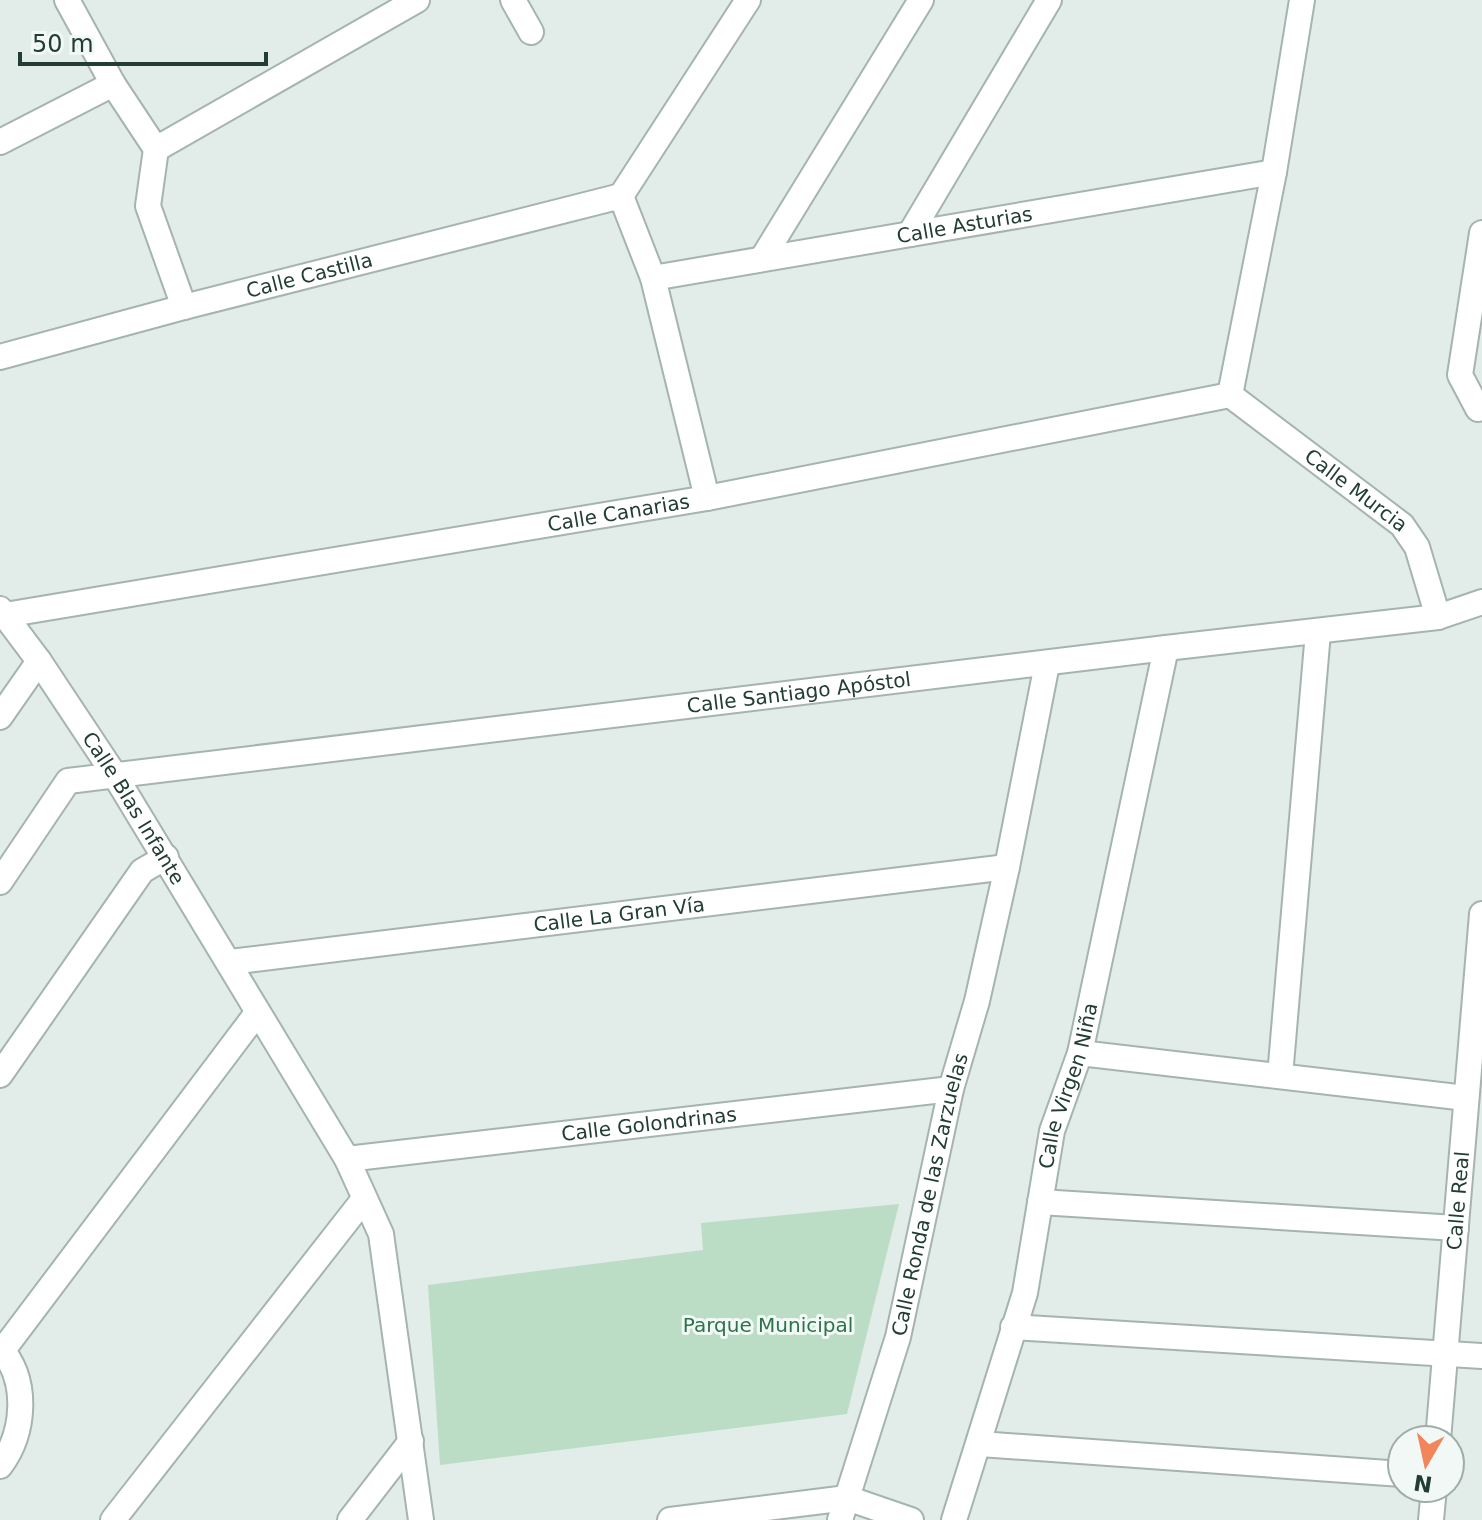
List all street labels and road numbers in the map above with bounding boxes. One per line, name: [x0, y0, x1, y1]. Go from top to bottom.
street label: Calle Asturias: [895, 201, 1034, 248]
street label: Calle Castilla: [244, 248, 375, 303]
street label: Calle Murcia: [1300, 444, 1412, 537]
street label: Calle Canarias: [546, 489, 691, 536]
street label: Calle Santiago Apóstol: [686, 667, 912, 718]
street label: Calle Blas Infante: [77, 727, 190, 889]
street label: Calle La Gran Vía: [532, 892, 706, 937]
street label: Calle Virgen Niña: [1034, 1000, 1102, 1171]
street label: Calle Ronda de las Zarzuelas: [887, 1050, 973, 1338]
street label: Calle Golondrinas: [560, 1102, 738, 1146]
street label: Calle Real: [1442, 1150, 1474, 1251]

